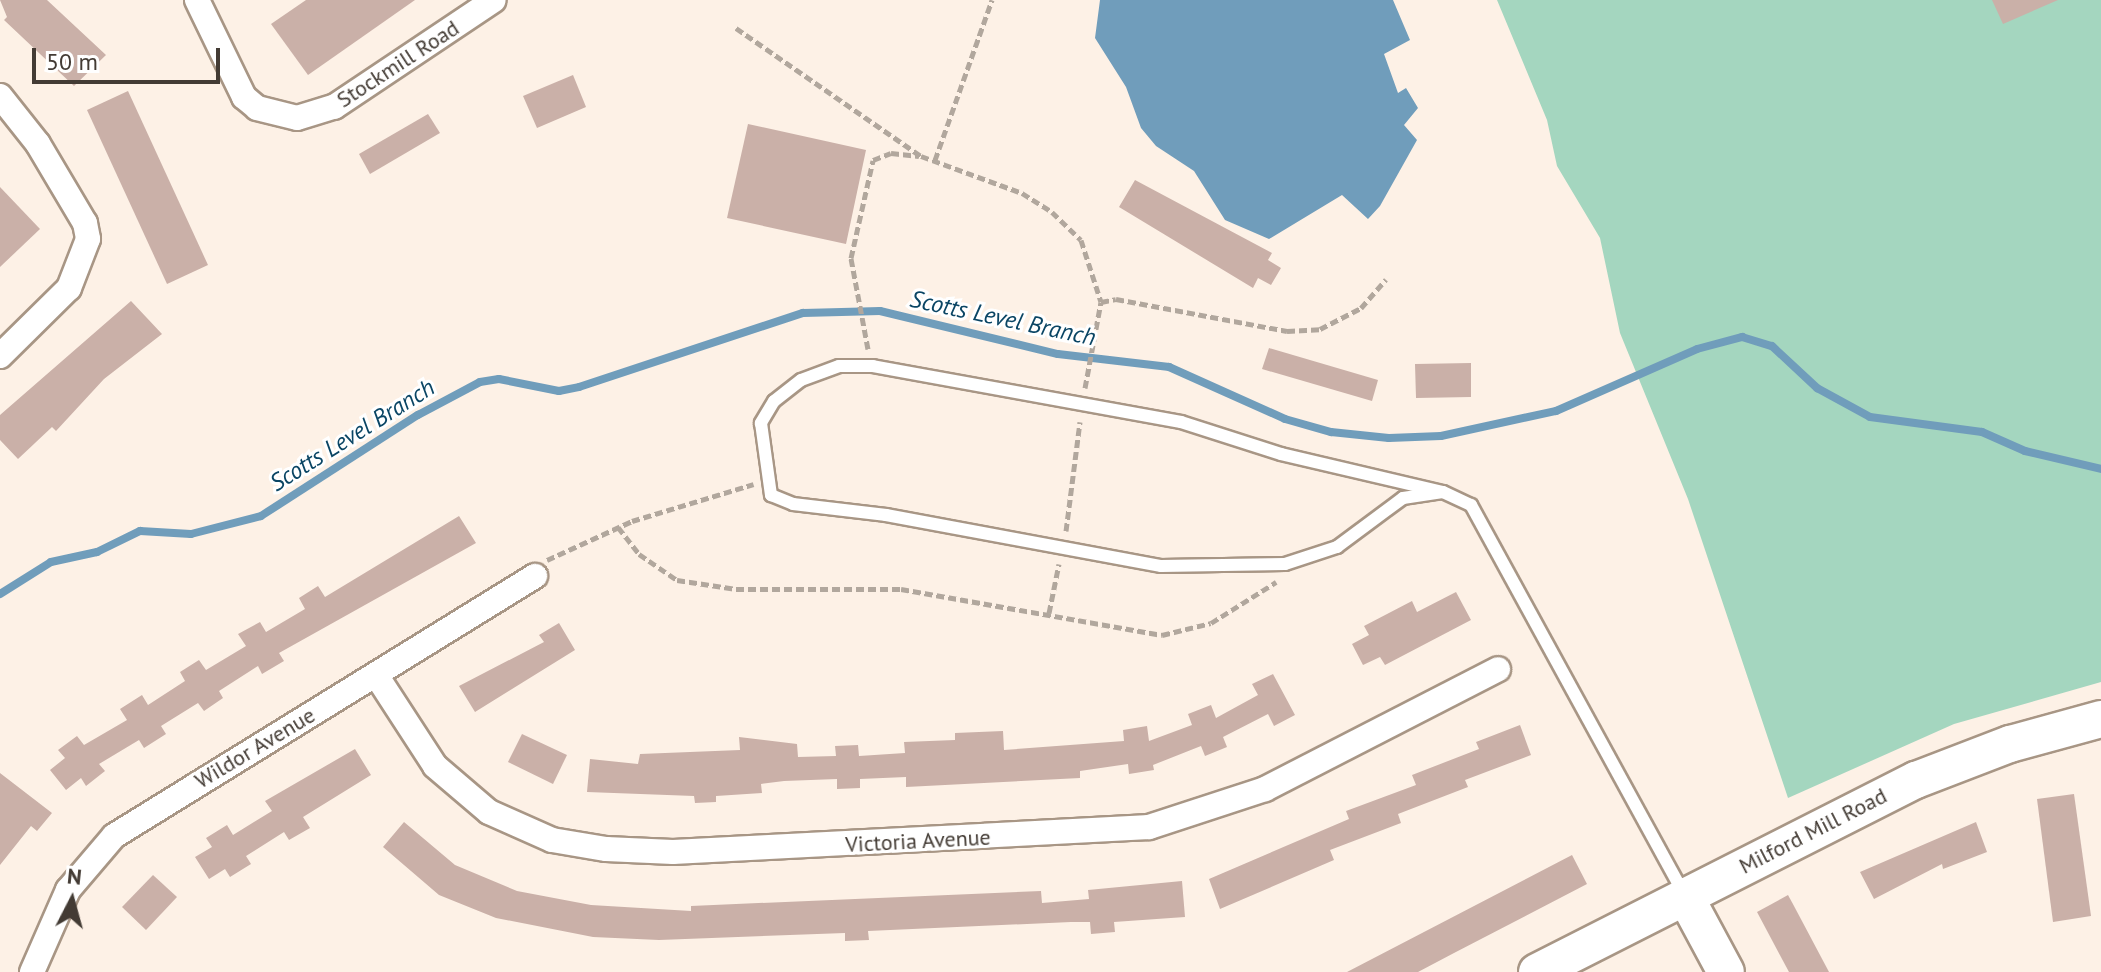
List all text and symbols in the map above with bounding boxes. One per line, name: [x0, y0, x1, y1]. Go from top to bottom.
street label: Stockmill Road: [332, 15, 464, 113]
scale bar: [36, 32, 224, 82]
text: 50 m: [46, 46, 98, 77]
water label: Scotts Level Branch: [908, 284, 1098, 352]
water label: Scotts Level Branch: [264, 373, 440, 497]
street label: Wildor Avenue: [190, 702, 320, 794]
street label: Milford Mill Road: [1735, 782, 1891, 880]
street label: Victoria Avenue: [844, 824, 992, 858]
north arrow: [32, 860, 112, 940]
text: N: [66, 861, 83, 891]

